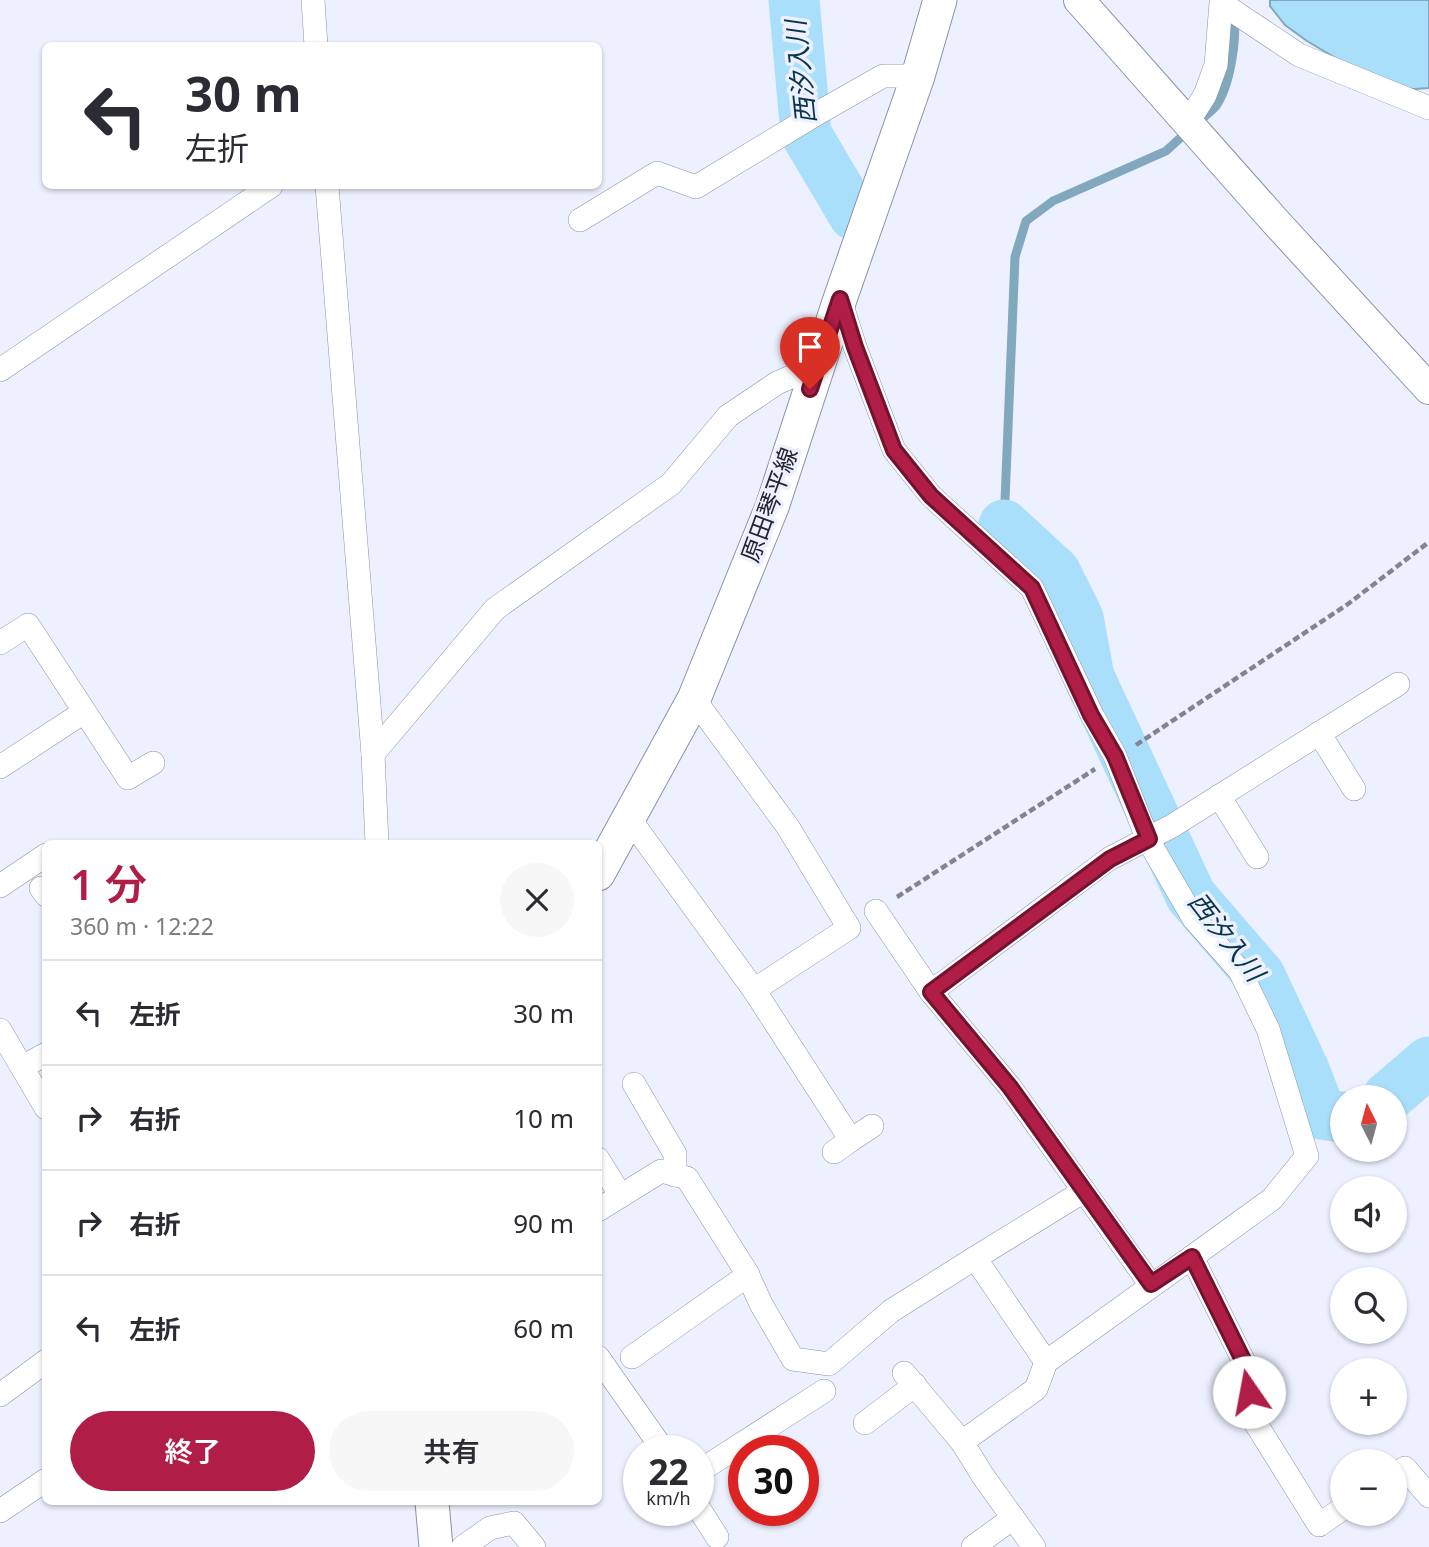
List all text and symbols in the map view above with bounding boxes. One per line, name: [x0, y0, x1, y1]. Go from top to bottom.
water label: 西汐入川: [776, 16, 823, 126]
text: 30 m: [185, 60, 302, 126]
icon: left: [70, 70, 161, 161]
text: 左折: [185, 126, 249, 169]
pin: [780, 317, 840, 389]
icon: arrive: [791, 328, 829, 366]
street label: 原田琴平線: [733, 442, 805, 567]
text: 1 分: [70, 855, 147, 912]
button: close: [500, 863, 574, 937]
water label: 西汐入川: [1181, 884, 1275, 991]
text: 360 m · 12:22: [70, 910, 214, 942]
icon: left: [70, 994, 108, 1032]
text: 30 m: [513, 995, 574, 1031]
text: 左折: [129, 996, 181, 1032]
north arrow: [1330, 1085, 1407, 1162]
map controls: [1330, 1085, 1407, 1526]
icon: right: [70, 1099, 108, 1137]
text: 10 m: [513, 1100, 574, 1136]
text: 右折: [129, 1101, 181, 1137]
button: sound: [1330, 1176, 1407, 1253]
icon: right: [70, 1204, 108, 1242]
text: 90 m: [513, 1205, 574, 1241]
text: 右折: [129, 1206, 181, 1242]
button: search: [1330, 1267, 1407, 1344]
icon: left: [70, 1309, 108, 1347]
text: 60 m: [513, 1310, 574, 1346]
text: 左折: [129, 1311, 181, 1347]
position arrow: [1212, 1355, 1286, 1429]
button: +: [1330, 1358, 1407, 1435]
button: 終了: [70, 1411, 315, 1491]
button: 共有: [329, 1411, 574, 1491]
speed limit sign: 30: [728, 1435, 819, 1526]
text: 22: [648, 1448, 689, 1495]
button: −: [1330, 1449, 1407, 1526]
text: km/h: [646, 1486, 691, 1510]

